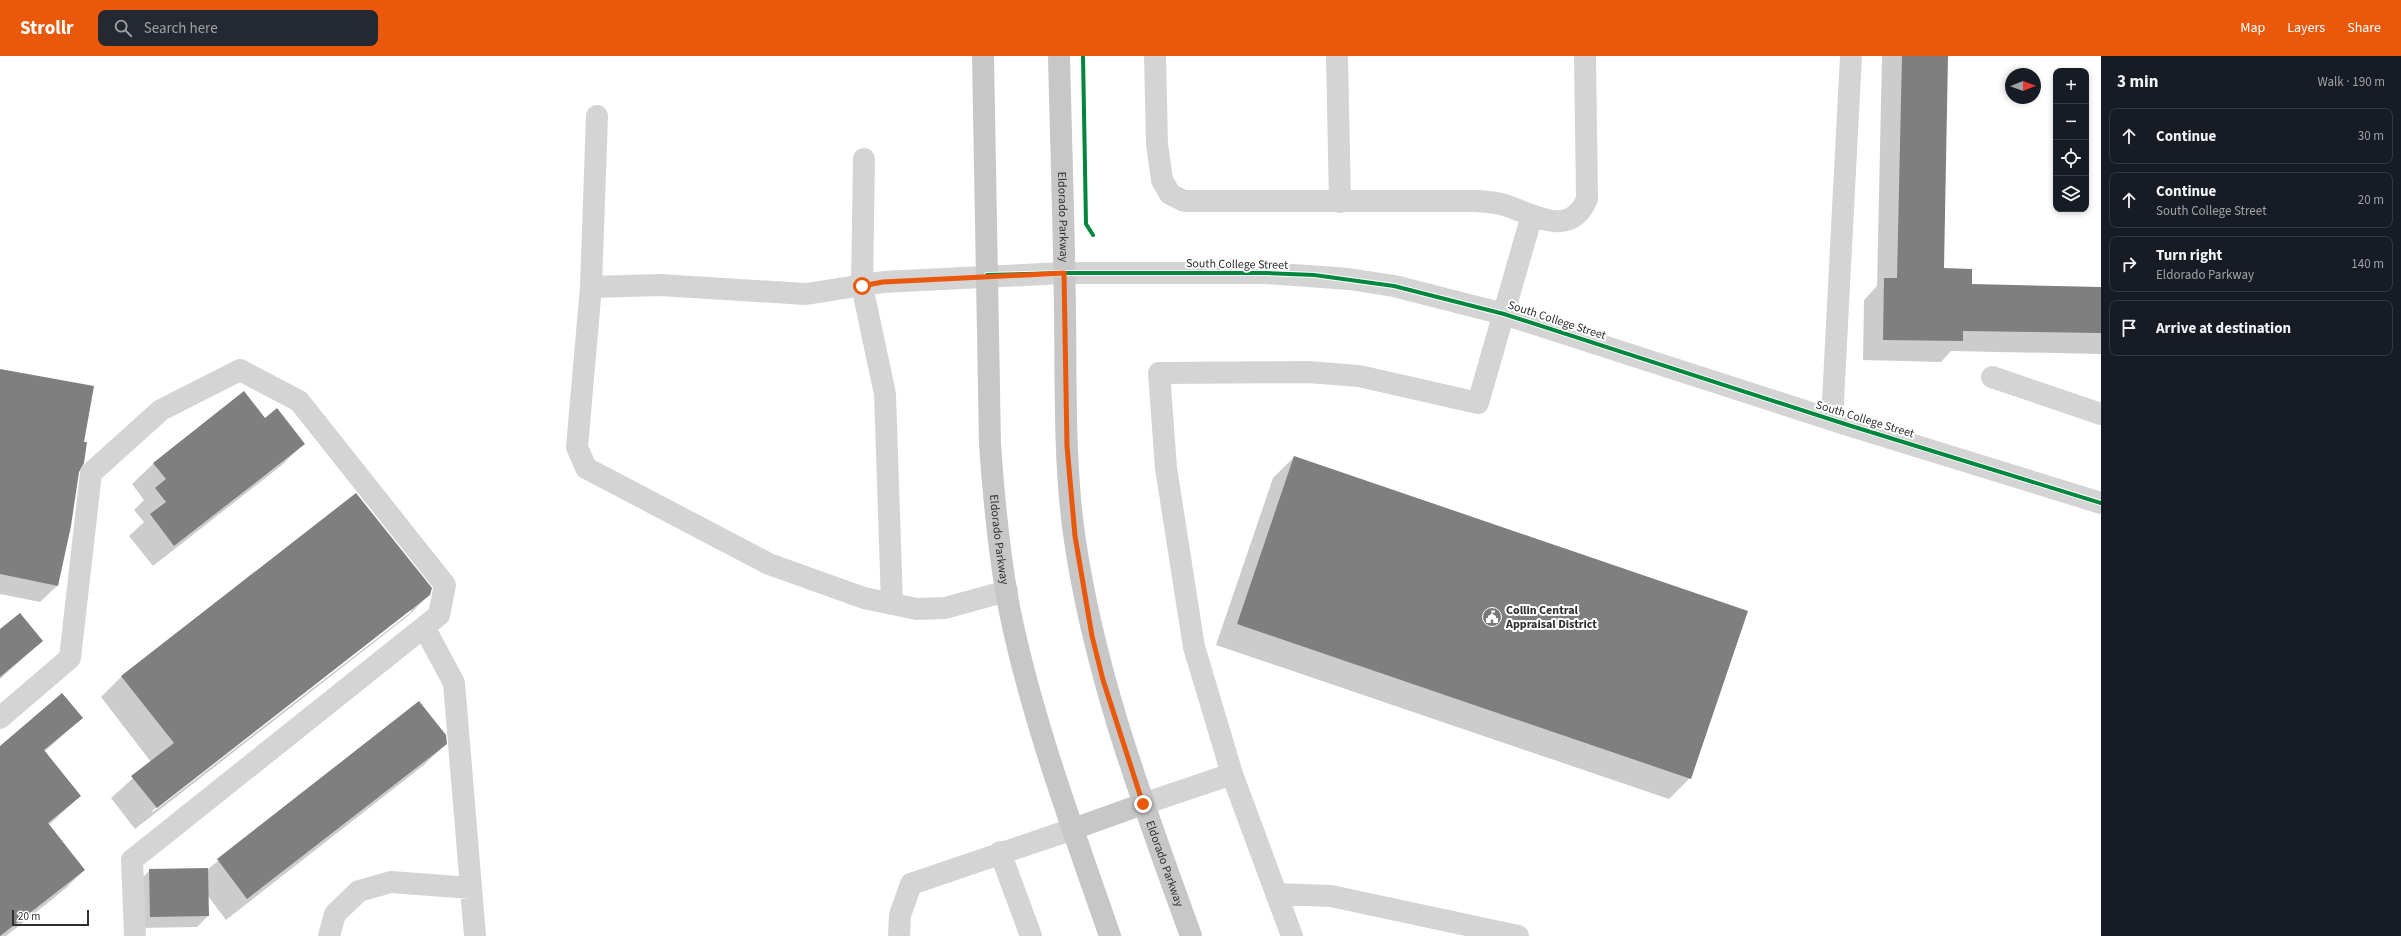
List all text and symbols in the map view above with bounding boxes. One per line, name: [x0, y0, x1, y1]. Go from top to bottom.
search box: [98, 10, 378, 46]
text: Strollr: [20, 15, 74, 42]
icon: search: [112, 17, 134, 39]
text: Search here: [144, 18, 218, 39]
text: Map: [2240, 18, 2265, 38]
text: Layers: [2287, 18, 2325, 38]
text: Share: [2347, 18, 2381, 38]
north arrow: [2005, 68, 2041, 104]
map controls: [2053, 68, 2089, 212]
button: +: [2053, 68, 2089, 104]
text: 3 min: [2117, 70, 2158, 94]
text: Walk · 190 m: [2317, 73, 2385, 91]
button: −: [2053, 104, 2089, 140]
icon: ahead: [2118, 125, 2140, 147]
text: Continue: [2156, 126, 2216, 147]
text: 30 m: [2358, 127, 2384, 145]
button: locate: [2053, 140, 2089, 176]
street label: Eldorado Parkway: [1053, 171, 1072, 263]
button: layers: [2053, 176, 2089, 212]
text: Continue: [2156, 181, 2216, 202]
icon: ahead: [2118, 189, 2140, 211]
text: 20 m: [2358, 191, 2384, 209]
text: South College Street: [2156, 202, 2267, 220]
text: Turn right: [2156, 245, 2222, 266]
icon: right: [2118, 253, 2140, 275]
street label: South College Street: [1186, 255, 1288, 274]
text: 140 m: [2351, 255, 2384, 273]
text: Eldorado Parkway: [2156, 266, 2254, 284]
route start: [853, 277, 871, 295]
street label: South College Street: [1506, 297, 1608, 344]
icon: arrive: [2118, 317, 2140, 339]
text: Arrive at destination: [2156, 318, 2291, 339]
street label: South College Street: [1814, 396, 1916, 443]
street label: Eldorado Parkway: [985, 494, 1013, 586]
place label: Collin Central Appraisal District: [1505, 602, 1597, 633]
public building icon: Collin Central Appraisal District: [1481, 606, 1503, 628]
route end: [1134, 795, 1152, 813]
street label: Eldorado Parkway: [1141, 818, 1188, 910]
scale bar: [12, 908, 89, 927]
text: 20 m: [18, 909, 40, 924]

